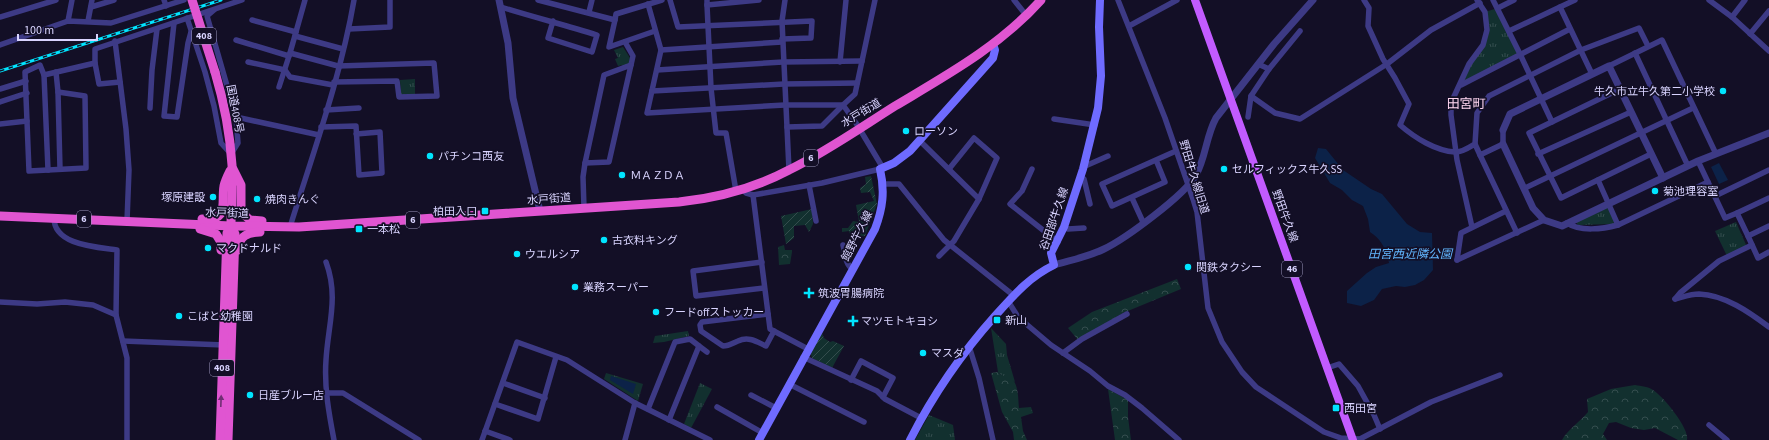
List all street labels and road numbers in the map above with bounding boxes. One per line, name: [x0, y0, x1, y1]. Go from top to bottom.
road number: 408: [192, 28, 216, 44]
street label: 国道408号: [223, 83, 247, 135]
street label: 水戸街道: [838, 95, 884, 131]
street label: 野田牛久線旧道: [1176, 138, 1212, 216]
road number: 6: [804, 150, 818, 166]
street label: 谷田部牛久線: [1036, 185, 1072, 253]
street label: 野田牛久線: [1269, 188, 1301, 244]
street label: 水戸街道: [527, 190, 571, 208]
street label: 水戸街道: [205, 205, 249, 221]
street label: 館野牛久線: [838, 208, 876, 264]
road number: 6: [77, 211, 91, 227]
road number: 6: [406, 212, 420, 228]
road number: 46: [1282, 261, 1302, 277]
road number: 408: [210, 360, 234, 376]

